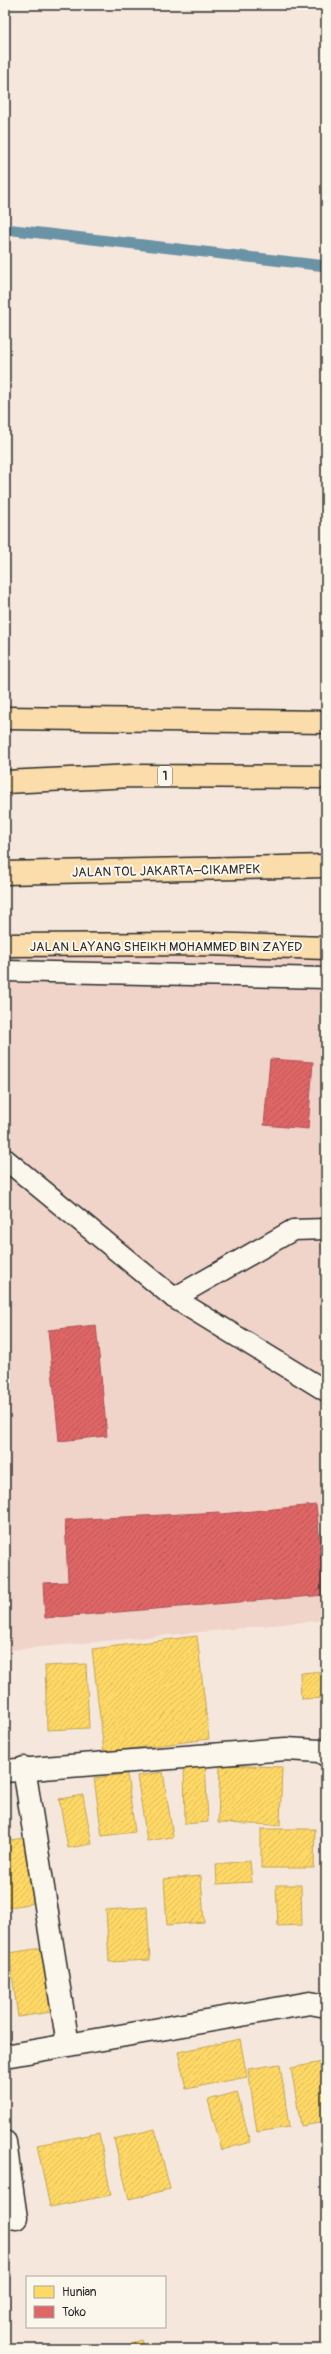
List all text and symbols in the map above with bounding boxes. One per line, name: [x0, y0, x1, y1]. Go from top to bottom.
road number: 1: [158, 766, 172, 786]
street label: JALAN TOL JAKARTA–CIKAMPEK: [72, 861, 260, 881]
street label: JALAN LAYANG SHEIKH MOHAMMED BIN ZAYED: [30, 939, 302, 955]
legend: [26, 2276, 166, 2328]
text: Hunian: [62, 2285, 97, 2300]
text: Toko: [62, 2305, 87, 2320]

